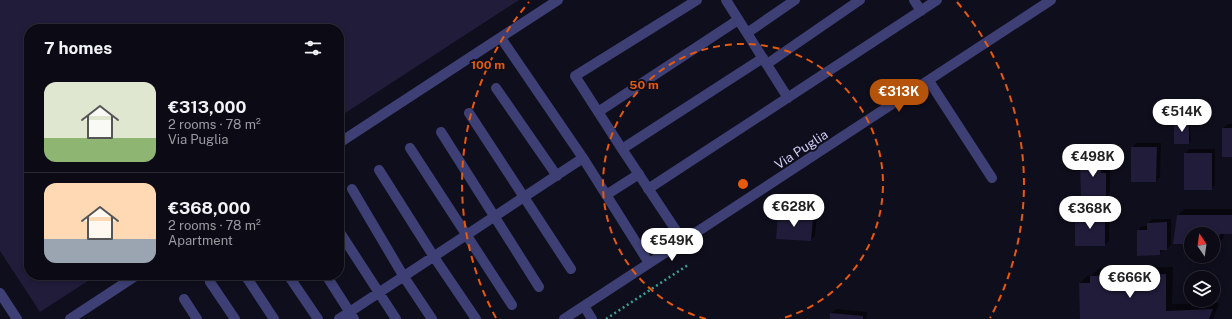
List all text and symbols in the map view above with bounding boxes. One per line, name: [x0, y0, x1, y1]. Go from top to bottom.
icon: filters: [302, 37, 324, 59]
text: 7 homes: [44, 38, 112, 58]
text: 100 m: [471, 58, 505, 72]
text: 50 m: [629, 78, 659, 92]
pin: €313K: [871, 79, 927, 113]
text: €313K: [879, 84, 919, 99]
text: €313,000: [168, 97, 246, 117]
icon: home: [76, 98, 124, 146]
pin: €514K: [1154, 99, 1210, 133]
text: €514K: [1162, 104, 1202, 119]
text: 2 rooms · 78 m²: [168, 117, 261, 132]
street label: Via Puglia: [772, 127, 831, 172]
text: Via Puglia: [168, 132, 228, 147]
pin: €498K: [1065, 144, 1121, 178]
text: €498K: [1071, 149, 1115, 164]
centre of rings: [736, 177, 750, 191]
pin: €628K: [766, 194, 822, 228]
pin: €368K: [1062, 196, 1118, 230]
text: €368,000: [168, 198, 250, 218]
icon: home: [76, 199, 124, 247]
text: €628K: [772, 199, 816, 214]
text: €368K: [1068, 201, 1112, 216]
text: 2 rooms · 78 m²: [168, 218, 261, 233]
north arrow: [1184, 227, 1220, 263]
map controls: [1184, 227, 1220, 307]
pin: €549K: [644, 228, 700, 262]
text: Apartment: [168, 233, 233, 248]
text: €549K: [650, 233, 694, 248]
pin: €666K: [1102, 265, 1158, 299]
text: €666K: [1108, 270, 1152, 285]
button: layers: [1184, 271, 1220, 307]

